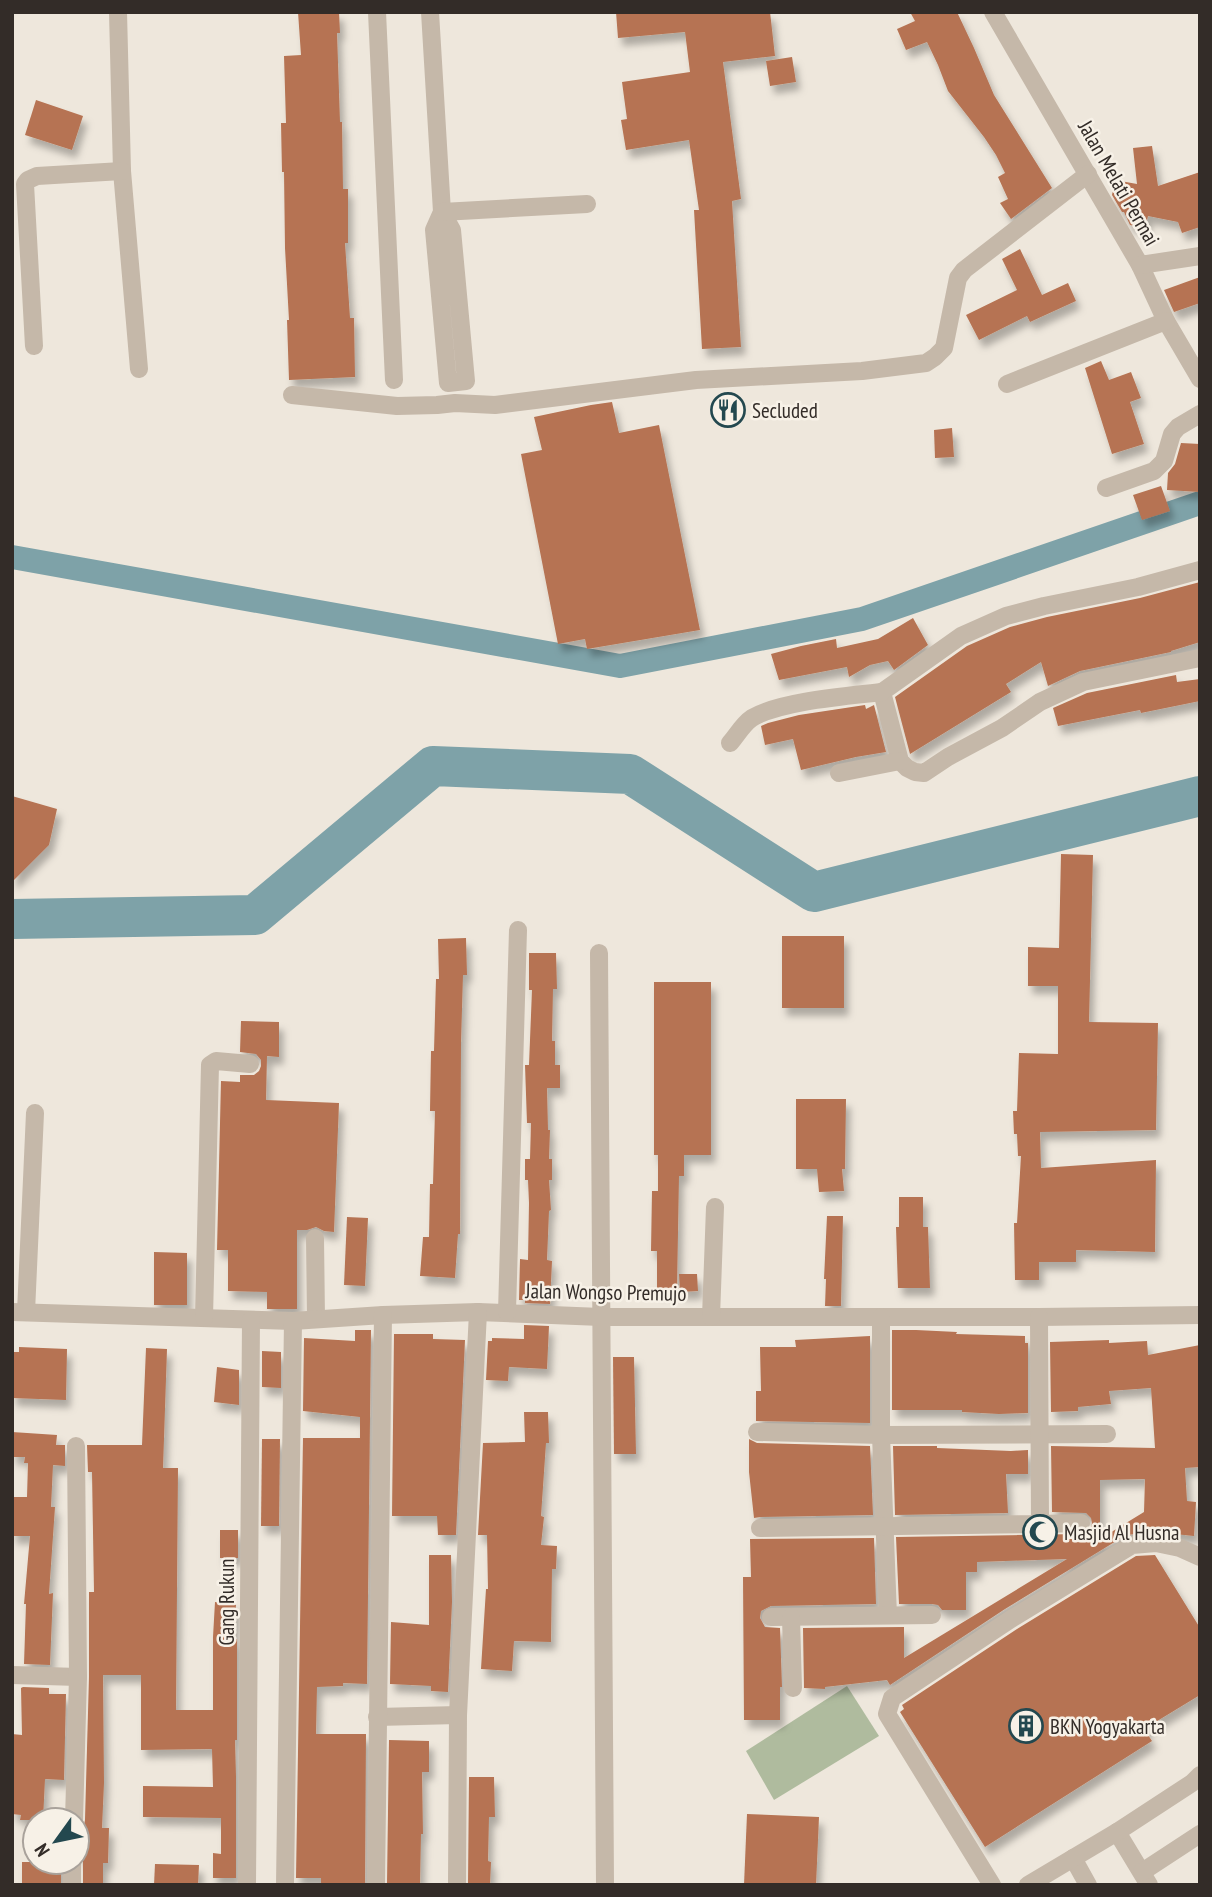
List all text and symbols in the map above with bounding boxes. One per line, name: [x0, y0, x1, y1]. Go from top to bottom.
street label: Jalan Melati Permai: [1072, 115, 1166, 251]
restaurant icon: Secluded: [709, 391, 747, 429]
place label: Secluded: [752, 397, 818, 424]
street label: Jalan Wongso Premujo: [524, 1277, 687, 1307]
mosque icon: Masjid Al Husna: [1021, 1513, 1059, 1551]
place label: Masjid Al Husna: [1064, 1519, 1179, 1546]
street label: Gang Rukun: [213, 1558, 240, 1646]
building icon: BKN Yogyakarta: [1007, 1707, 1045, 1745]
place label: BKN Yogyakarta: [1050, 1713, 1165, 1740]
north arrow: [21, 1806, 91, 1876]
text: N: [29, 1839, 55, 1861]

